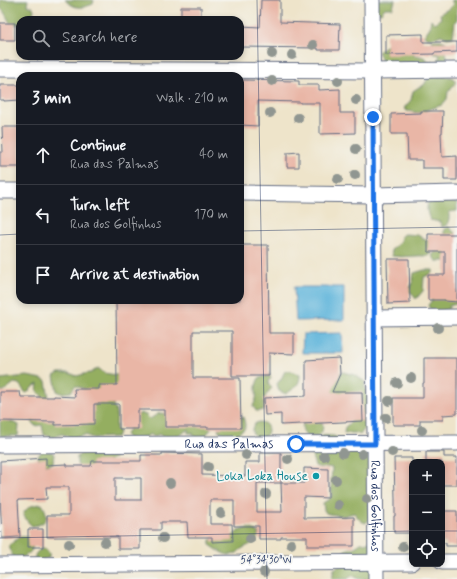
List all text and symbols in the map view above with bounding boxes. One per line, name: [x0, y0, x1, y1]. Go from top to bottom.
search box: [16, 16, 244, 60]
icon: search: [30, 27, 52, 49]
text: Search here: [62, 28, 138, 48]
text: 3 min: [32, 87, 71, 109]
text: Walk · 210 m: [156, 90, 228, 107]
route end: [364, 108, 382, 126]
text: Continue: [70, 136, 126, 156]
icon: ahead: [32, 144, 54, 166]
text: 40 m: [199, 146, 228, 163]
text: Rua das Palmas: [70, 156, 159, 173]
text: Turn left: [70, 196, 130, 216]
icon: left: [32, 204, 54, 226]
text: 170 m: [194, 206, 228, 223]
text: Rua dos Golfinhos: [70, 216, 161, 233]
icon: arrive: [32, 264, 54, 286]
text: Arrive at destination: [70, 265, 199, 285]
street label: Rua das Palmas: [185, 435, 273, 453]
route start: [287, 435, 305, 453]
map controls: [409, 459, 445, 567]
button: +: [409, 459, 445, 495]
street label: Rua dos Golfinhos: [367, 460, 384, 552]
place label: Loka Loka House: [216, 468, 308, 485]
marker: Loka Loka House: [311, 471, 321, 481]
button: −: [409, 495, 445, 531]
button: locate: [409, 531, 445, 567]
text: 54°34'30"W: [240, 553, 292, 567]

